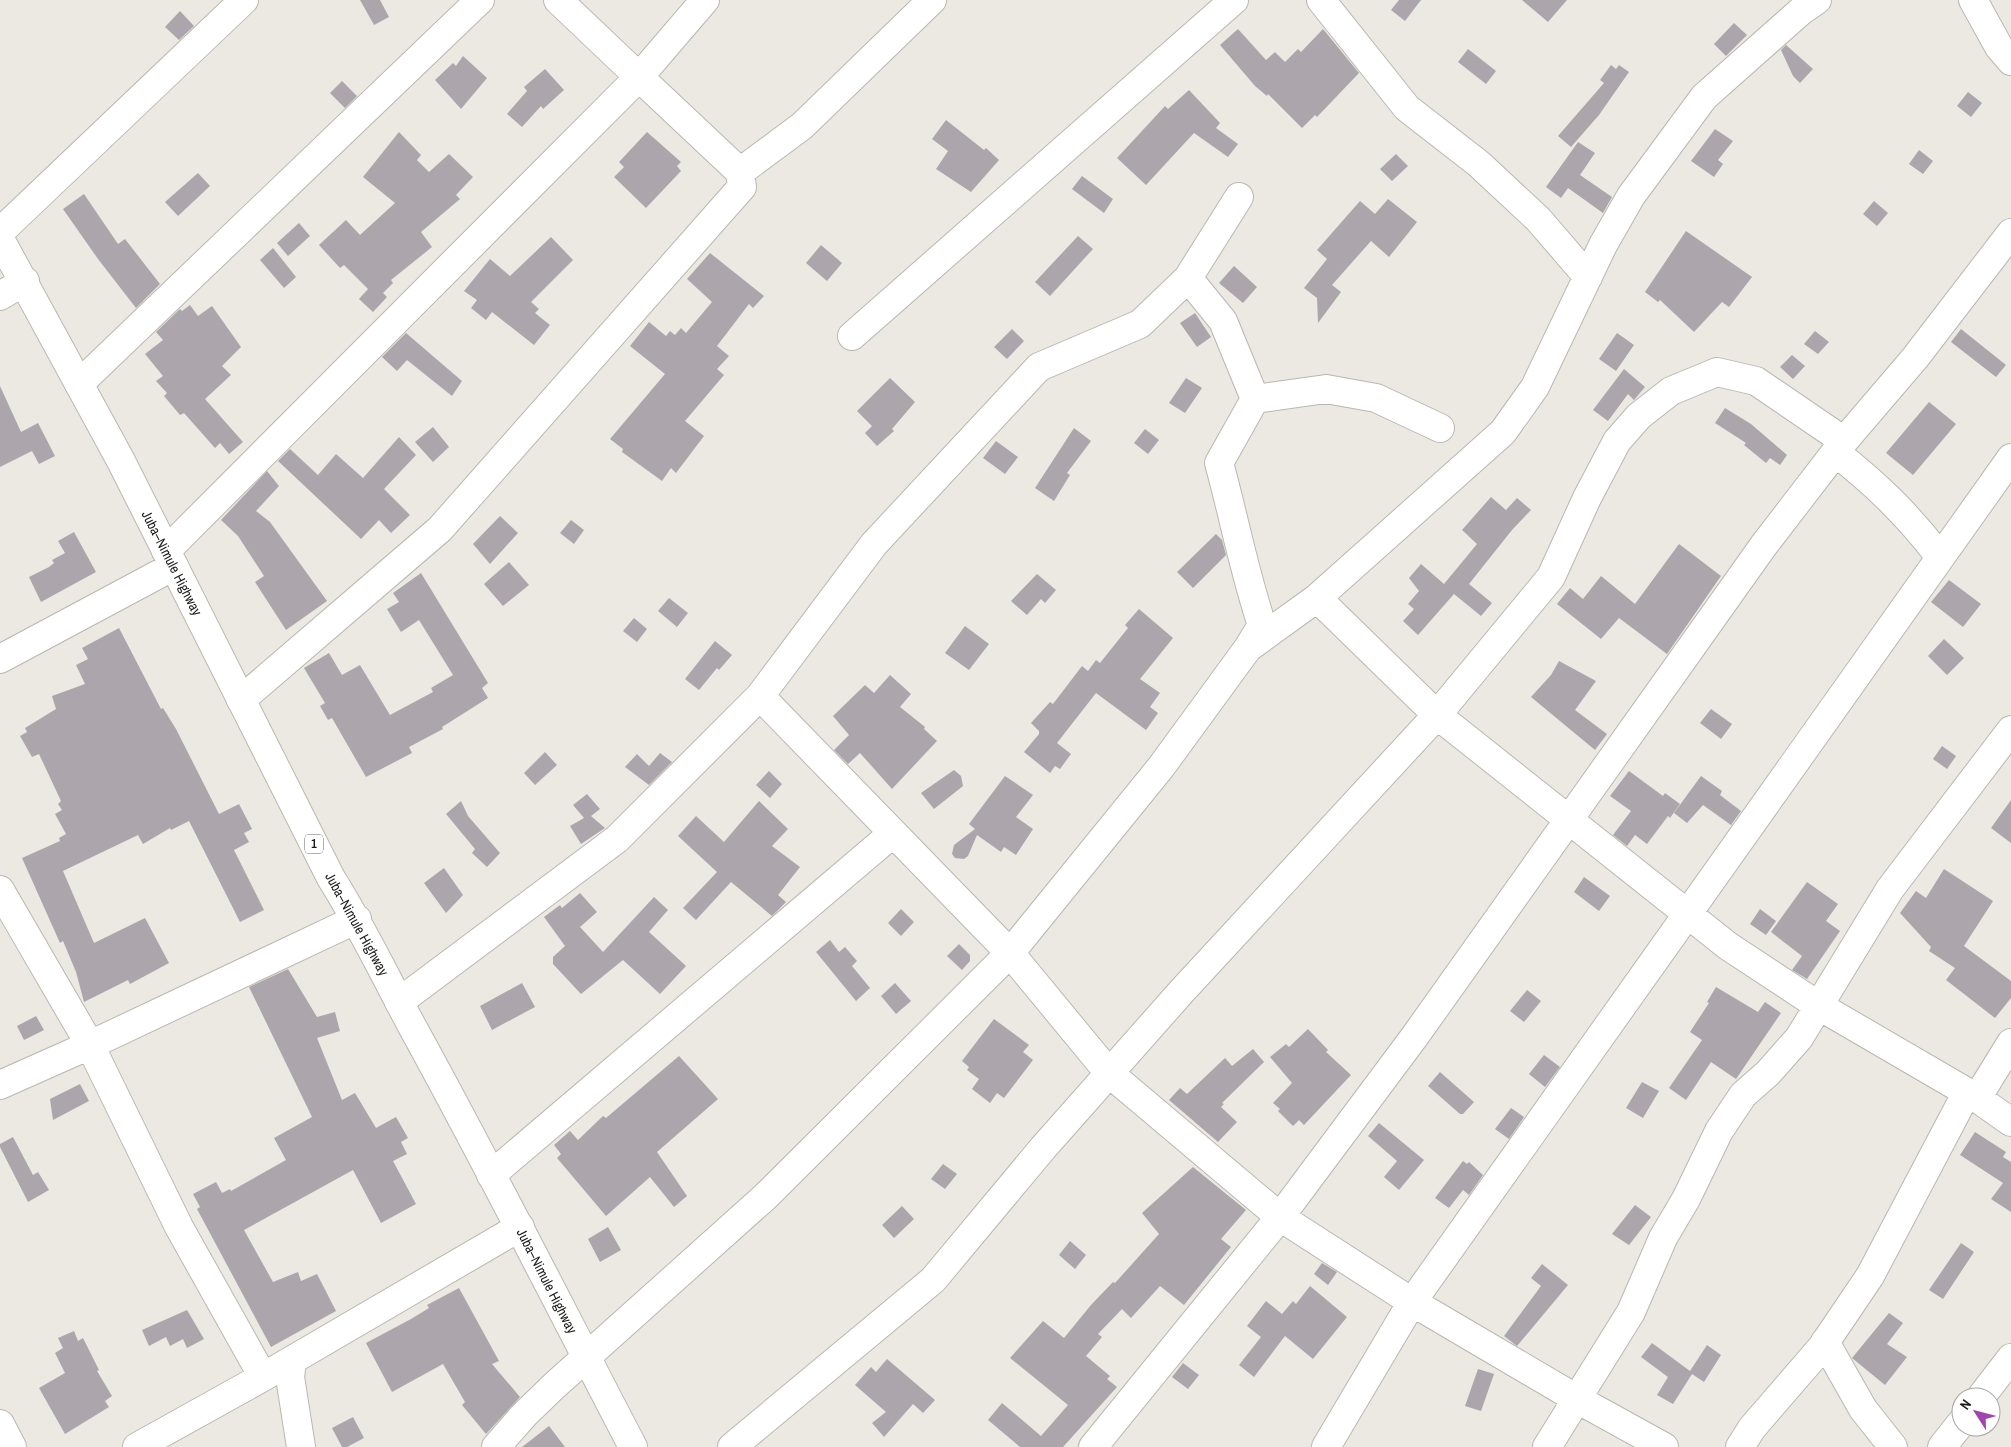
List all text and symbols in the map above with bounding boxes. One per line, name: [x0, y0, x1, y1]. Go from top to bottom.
street label: Juba–Nimule Highway: [138, 507, 206, 619]
road number: 1: [305, 834, 323, 854]
street label: Juba–Nimule Highway: [321, 869, 393, 979]
street label: Juba–Nimule Highway: [513, 1225, 581, 1337]
north arrow: [1951, 1387, 2001, 1437]
text: N: [1956, 1396, 1975, 1413]

